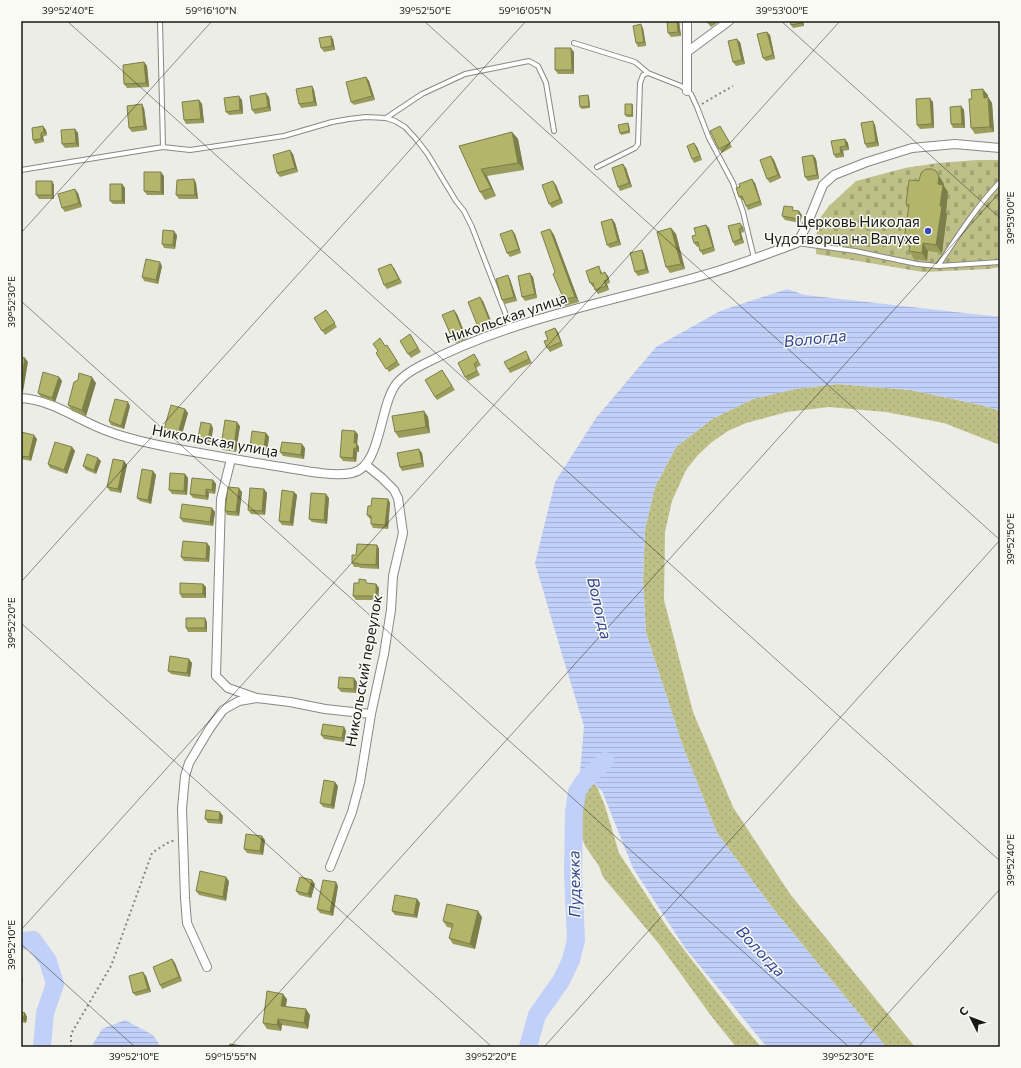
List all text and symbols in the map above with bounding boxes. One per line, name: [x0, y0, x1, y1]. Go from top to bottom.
text: 39°52'40"E: [42, 4, 94, 16]
text: 59°16'10"N: [186, 4, 236, 16]
text: 39°52'50"E: [399, 4, 451, 16]
text: 59°16'05"N: [499, 4, 551, 16]
text: 39°53'00"E: [756, 4, 808, 16]
text: 39°53'00"E: [1004, 192, 1016, 244]
place label: Церковь Николая Чудотворца на Валухе: [764, 212, 920, 247]
marker: Церковь Николая Чудотворца на Валухе: [923, 226, 933, 236]
text: 39°52'30"E: [5, 276, 17, 328]
street label: Никольская улица: [442, 288, 569, 346]
water label: Вологда: [783, 325, 847, 350]
street label: Никольская улица: [151, 420, 280, 460]
text: 39°52'50"E: [1004, 513, 1016, 565]
water label: Вологда: [584, 575, 617, 641]
street label: Никольский переулок: [341, 593, 385, 748]
text: 39°52'20"E: [5, 597, 17, 649]
text: 39°52'40"E: [1004, 834, 1016, 886]
water label: Пудежка: [563, 850, 584, 918]
text: 39°52'10"E: [5, 920, 17, 970]
water label: Вологда: [733, 921, 790, 980]
north arrow: [951, 998, 991, 1038]
text: С: [956, 1003, 971, 1018]
text: 39°52'10"E: [109, 1050, 159, 1062]
text: 59°15'55"N: [205, 1050, 257, 1062]
text: 39°52'20"E: [465, 1050, 517, 1062]
text: 39°52'30"E: [822, 1050, 874, 1062]

